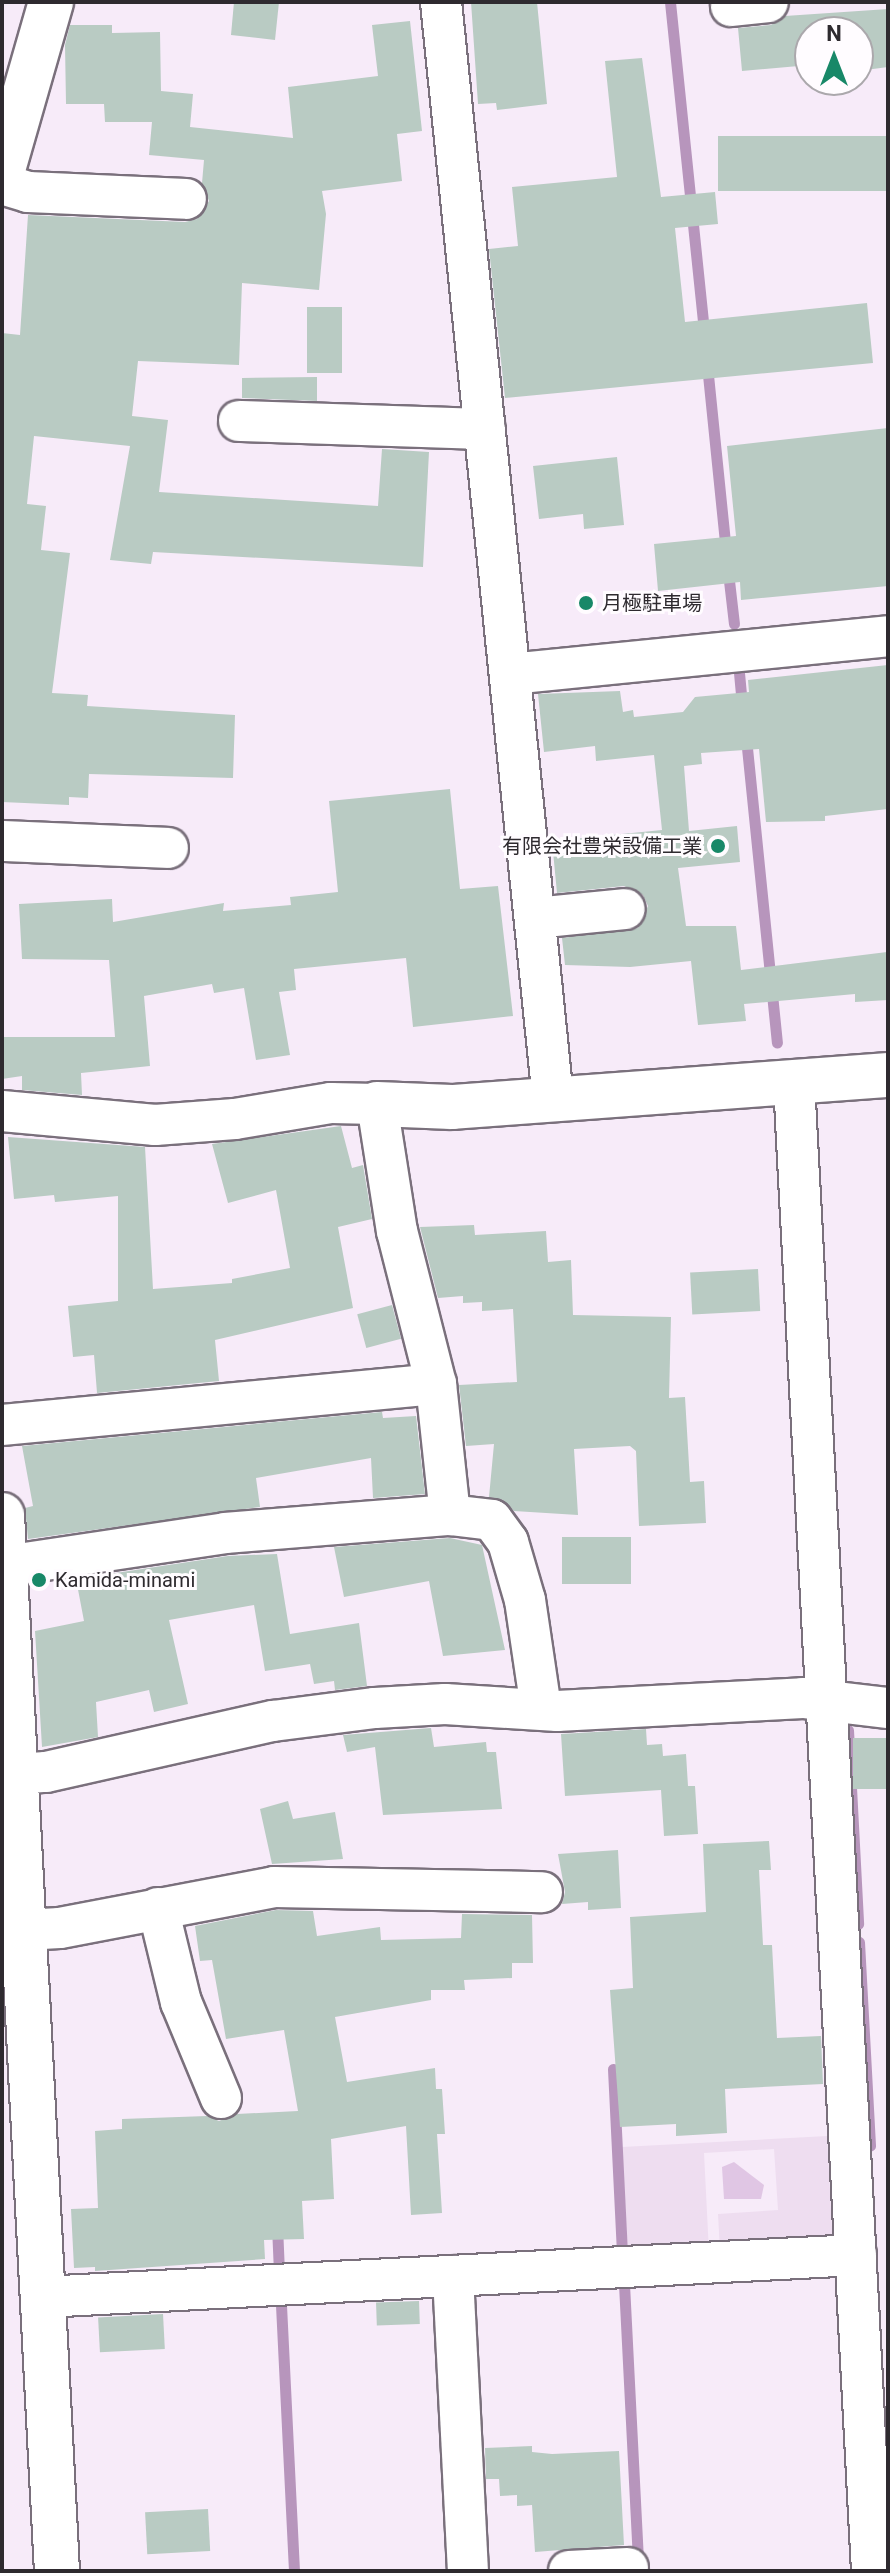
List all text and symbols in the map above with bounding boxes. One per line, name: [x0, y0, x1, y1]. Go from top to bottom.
north arrow: [794, 16, 874, 96]
text: N: [826, 21, 842, 46]
place label: 月極駐車場: [602, 591, 702, 615]
marker: 月極駐車場: [577, 594, 595, 612]
place label: 有限会社豊栄設備工業: [502, 834, 702, 858]
marker: 有限会社豊栄設備工業: [709, 837, 727, 855]
place label: Kamida-minami: [55, 1568, 195, 1592]
marker: Kamida-minami: [30, 1571, 48, 1589]

